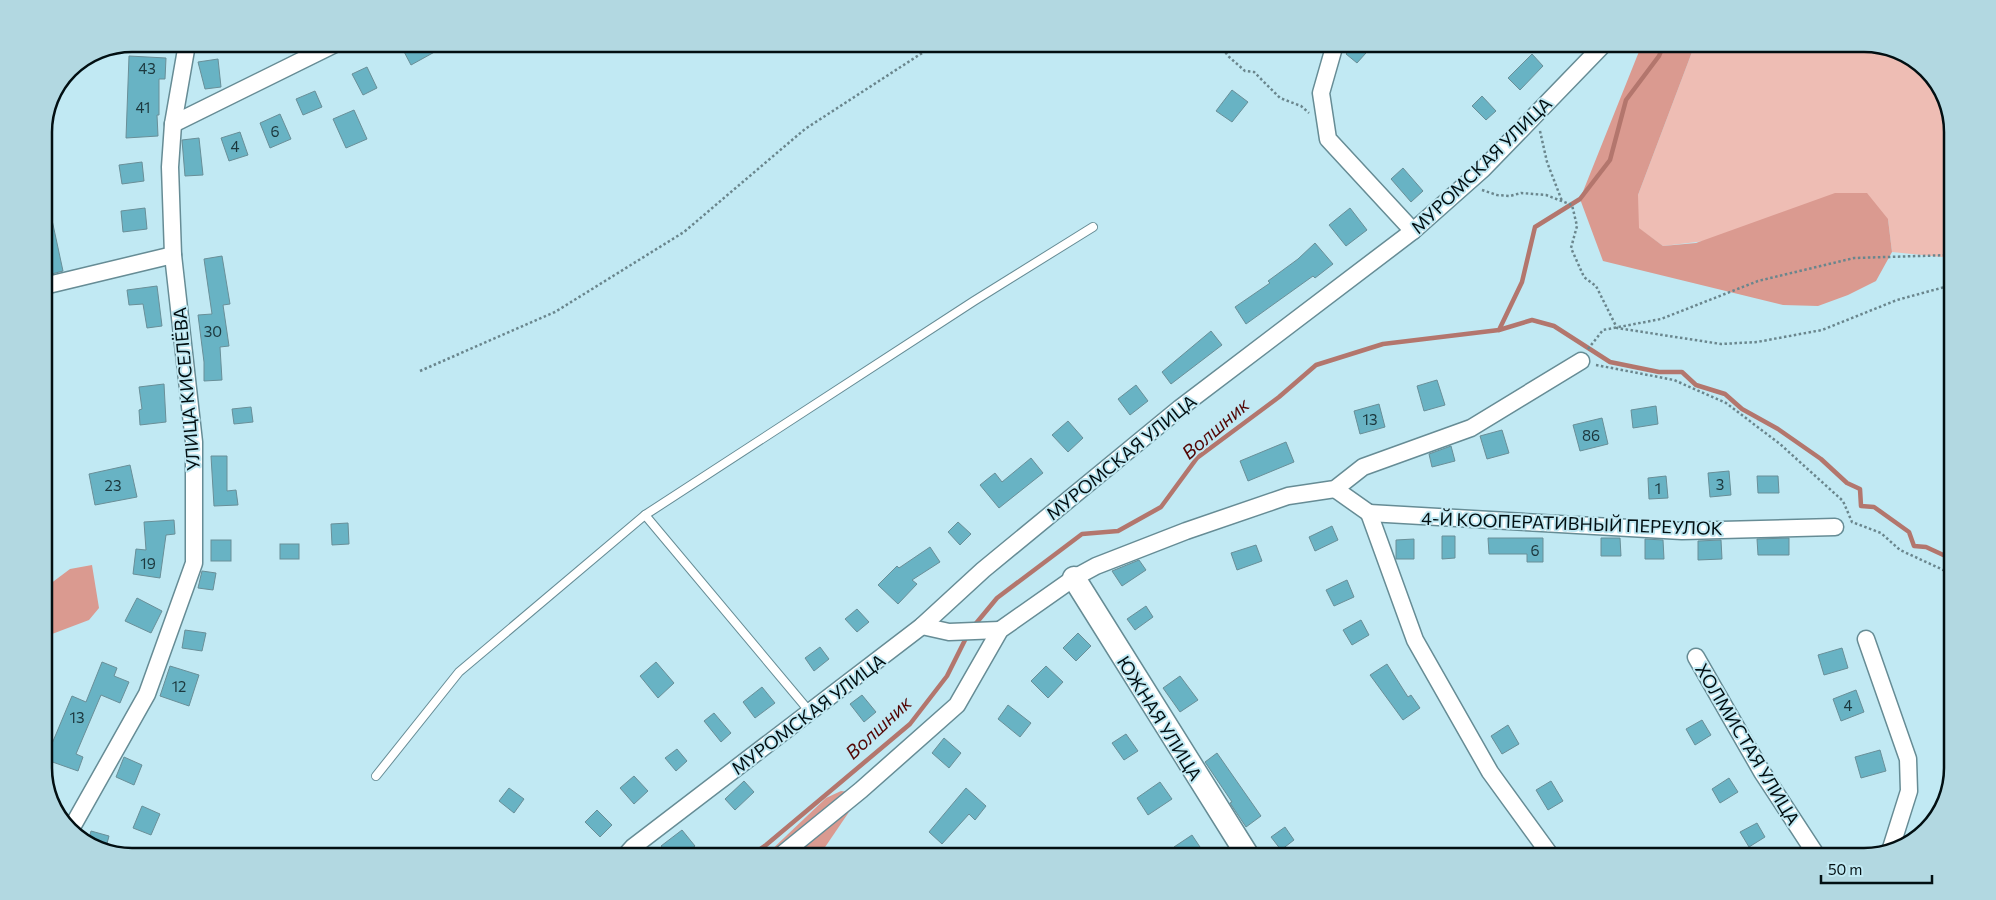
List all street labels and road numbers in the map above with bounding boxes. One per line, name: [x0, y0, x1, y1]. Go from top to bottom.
street label: МУРОМСКАЯ УЛИЦА: [1406, 92, 1556, 238]
street label: УЛИЦА КИСЕЛЁВА: [168, 306, 204, 472]
street label: МУРОМСКАЯ УЛИЦА: [1041, 390, 1201, 524]
street label: 4-Й КООПЕРАТИВНЫЙ ПЕРЕУЛОК: [1421, 507, 1723, 539]
street label: МУРОМСКАЯ УЛИЦА: [727, 649, 889, 779]
street label: ЮЖНАЯ УЛИЦА: [1113, 652, 1207, 784]
street label: ХОЛМИСТАЯ УЛИЦА: [1691, 659, 1805, 829]

